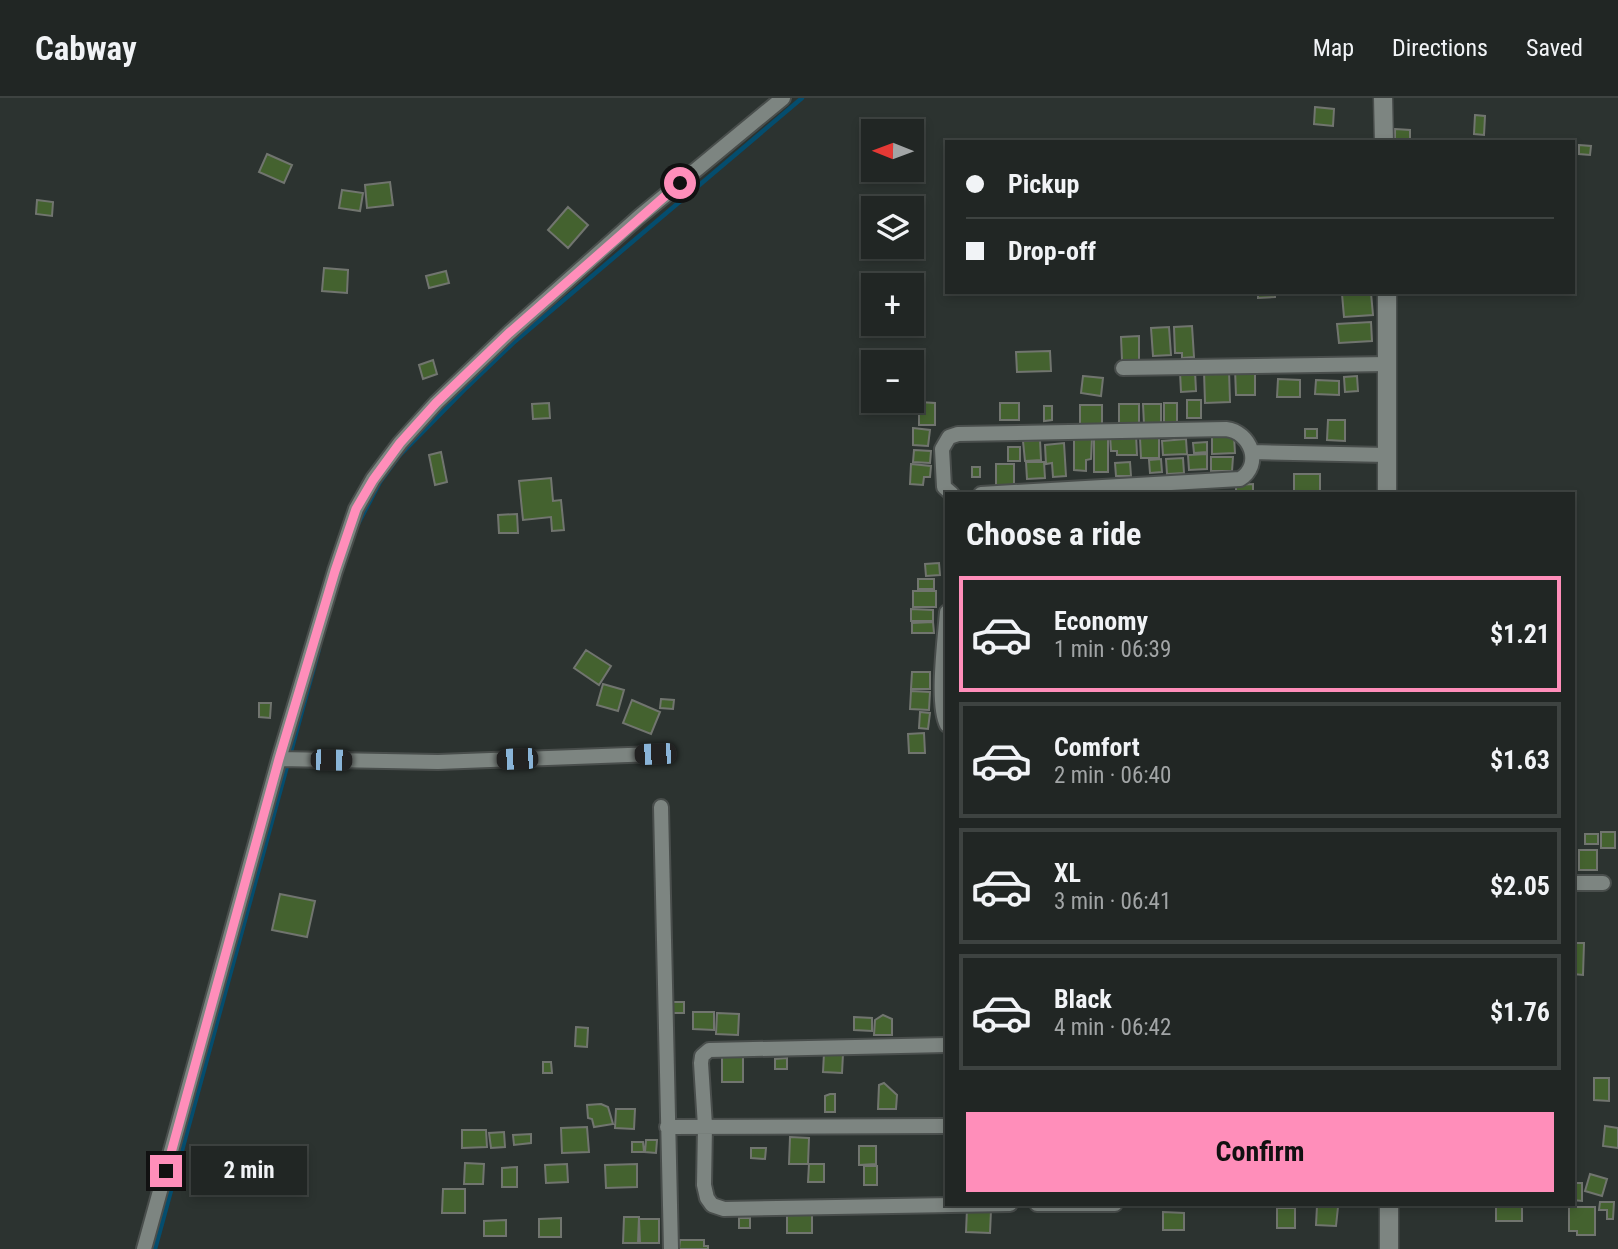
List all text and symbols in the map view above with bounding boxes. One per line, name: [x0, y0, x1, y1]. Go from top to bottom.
text: Cabway: [35, 29, 137, 68]
text: Map: [1313, 34, 1354, 62]
text: Directions: [1392, 34, 1488, 62]
text: Saved: [1526, 34, 1583, 62]
north arrow: [861, 119, 924, 182]
map controls: [861, 119, 924, 413]
route start: [664, 167, 696, 199]
text: Pickup: [1008, 169, 1079, 199]
button: layers: [861, 196, 924, 259]
text: Drop-off: [1008, 236, 1096, 266]
button: +: [861, 273, 924, 336]
button: −: [861, 350, 924, 413]
text: Choose a ride: [966, 515, 1141, 553]
icon: car: [970, 603, 1033, 666]
text: Economy: [1054, 606, 1148, 636]
text: $1.21: [1490, 619, 1550, 649]
text: 1 min · 06:39: [1054, 636, 1171, 663]
icon: car: [970, 729, 1033, 792]
text: Comfort: [1054, 732, 1140, 762]
car: [634, 743, 677, 765]
text: $1.63: [1490, 745, 1550, 775]
car: [496, 748, 539, 770]
car: [310, 749, 353, 771]
text: 2 min · 06:40: [1054, 762, 1171, 789]
icon: car: [970, 855, 1033, 918]
text: XL: [1054, 858, 1081, 888]
text: $2.05: [1490, 871, 1550, 901]
text: 3 min · 06:41: [1054, 888, 1171, 915]
icon: car: [970, 981, 1033, 1044]
text: Black: [1054, 984, 1112, 1014]
text: $1.76: [1490, 997, 1550, 1027]
text: 4 min · 06:42: [1054, 1014, 1171, 1041]
button: Confirm: [966, 1112, 1554, 1192]
callout: 2 min: [190, 1146, 306, 1196]
route end: [150, 1155, 182, 1187]
text: 2 min: [223, 1157, 275, 1184]

